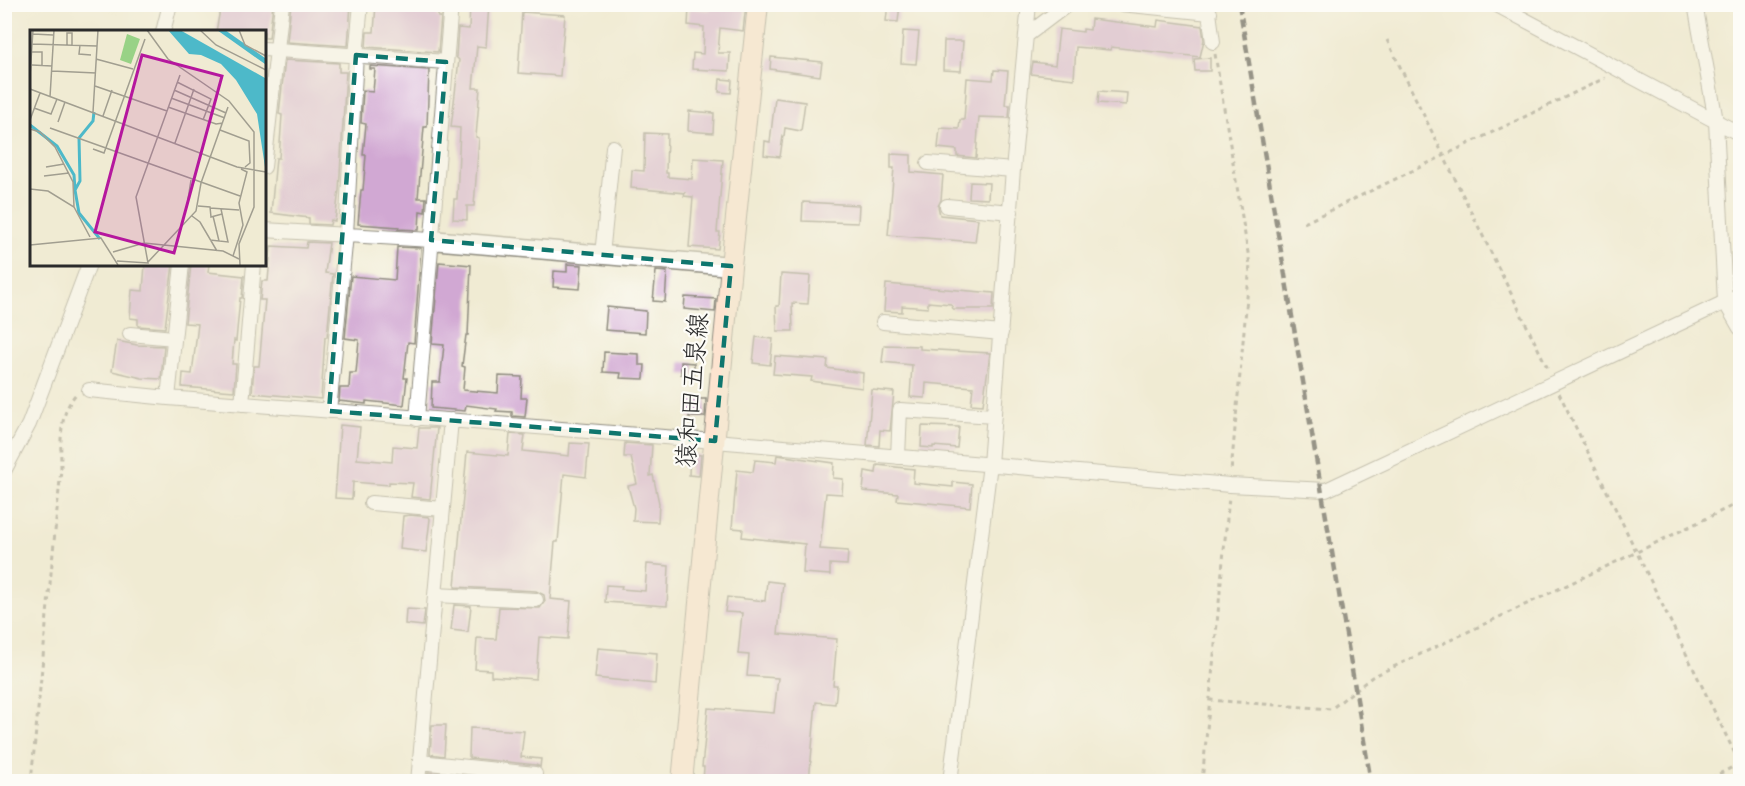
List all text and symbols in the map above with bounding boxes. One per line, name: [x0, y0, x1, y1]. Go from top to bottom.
inset map: [30, 30, 266, 266]
street label: 猿和田五泉線: [669, 311, 715, 469]

